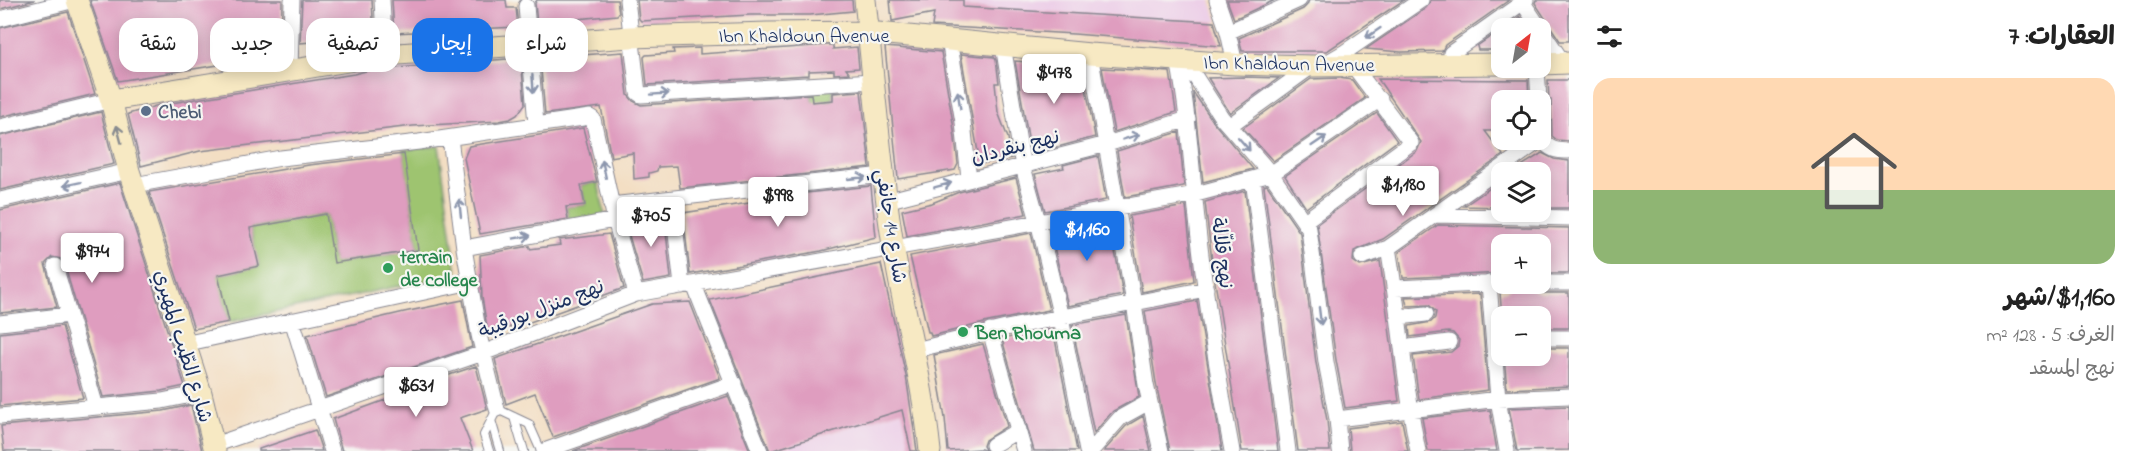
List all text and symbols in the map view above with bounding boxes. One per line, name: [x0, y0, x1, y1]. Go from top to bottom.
chip: شقة: [119, 18, 198, 72]
chip: جديد: [210, 18, 294, 72]
chip: تصفية: [306, 18, 400, 72]
chip: إيجار: [412, 18, 493, 72]
chip: شراء: [505, 18, 588, 72]
north arrow: [1491, 18, 1551, 78]
map controls: [1491, 18, 1551, 366]
text: العقارات: 7: [2008, 19, 2115, 57]
icon: filters: [1593, 20, 1626, 53]
street label: Ibn Khaldoun Avenue: [718, 23, 890, 52]
one-way arrow: [1365, 27, 1381, 39]
street label: Ibn Khaldoun Avenue: [1203, 50, 1375, 81]
pin: $478: [1018, 54, 1090, 105]
text: $478: [1036, 59, 1072, 88]
one-way arrow: [528, 74, 539, 94]
one-way arrow: [649, 88, 669, 99]
one-way arrow: [953, 90, 964, 110]
button: locate: [1491, 90, 1551, 150]
place label: Chebi: [158, 99, 202, 128]
marker: Chebi: [139, 104, 153, 118]
icon: home: [1800, 117, 1908, 225]
street label: نهج بنقردان: [968, 123, 1063, 173]
one-way arrow: [113, 125, 125, 144]
one-way arrow: [1121, 131, 1140, 142]
one-way arrow: [1310, 135, 1327, 147]
one-way arrow: [1237, 136, 1251, 151]
one-way arrow: [597, 160, 609, 179]
button: layers: [1491, 162, 1551, 222]
pin: $1,180: [1354, 166, 1452, 217]
street label: شارع 14 جانفي: [865, 167, 913, 286]
text: $1,180: [1381, 171, 1425, 200]
one-way arrow: [847, 172, 867, 183]
pin: $998: [742, 177, 814, 228]
one-way arrow: [62, 178, 81, 190]
one-way arrow: [933, 179, 952, 191]
text: $998: [762, 182, 794, 211]
pin: $705: [615, 197, 687, 248]
one-way arrow: [454, 198, 465, 218]
text: $705: [631, 202, 671, 231]
pin: $1,160: [1038, 211, 1136, 262]
text: $1,160: [1064, 216, 1110, 245]
street label: نهج قلاّلة: [1202, 216, 1240, 291]
one-way arrow: [511, 232, 531, 243]
pin: $974: [56, 233, 128, 284]
button: +: [1491, 234, 1551, 294]
text: $974: [75, 238, 109, 267]
place label: terrain de college: [399, 244, 479, 297]
marker: terrain de college: [381, 261, 395, 275]
street label: شارع الطّيب المهيري: [145, 267, 219, 427]
street label: نهج منزل بورقيبة: [475, 273, 609, 348]
text: $1,160/شهر: [2004, 280, 2115, 318]
one-way arrow: [1315, 305, 1326, 325]
button: −: [1491, 306, 1551, 366]
place label: Ben Rhouma: [974, 320, 1081, 349]
text: الغرف: 5 · 128 m²: [1986, 322, 2115, 351]
marker: Ben Rhouma: [956, 325, 970, 339]
text: نهج المسقد: [2029, 355, 2115, 384]
pin: $631: [380, 367, 452, 418]
text: $631: [398, 372, 434, 401]

